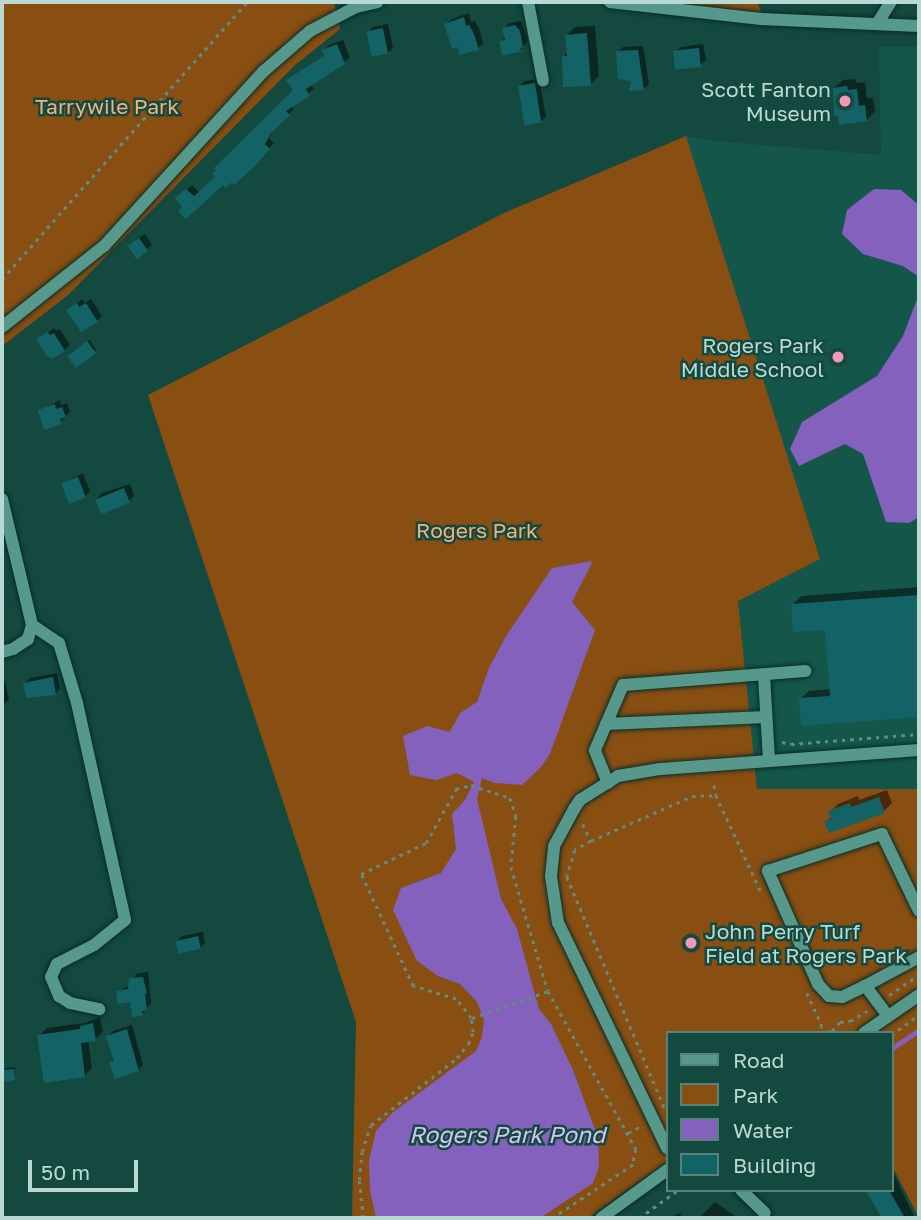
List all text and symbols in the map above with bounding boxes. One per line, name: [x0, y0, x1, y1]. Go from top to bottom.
place label: Scott Fanton Museum: [701, 76, 831, 126]
park label: Tarrywile Park: [35, 93, 179, 119]
marker: Scott Fanton Museum: [837, 93, 853, 109]
place label: Rogers Park Middle School: [681, 332, 824, 382]
marker: Rogers Park Middle School: [830, 349, 846, 365]
park label: Rogers Park: [416, 517, 538, 543]
place label: John Perry Turf Field at Rogers Park: [705, 918, 907, 968]
marker: John Perry Turf Field at Rogers Park: [683, 935, 699, 951]
legend: [666, 1031, 893, 1192]
text: Road: [733, 1047, 784, 1073]
text: Park: [733, 1082, 778, 1108]
text: Water: [733, 1117, 793, 1143]
water label: Rogers Park Pond: [409, 1120, 605, 1148]
scale bar: [32, 1146, 142, 1190]
text: Building: [733, 1152, 816, 1178]
text: 50 m: [41, 1159, 90, 1185]

